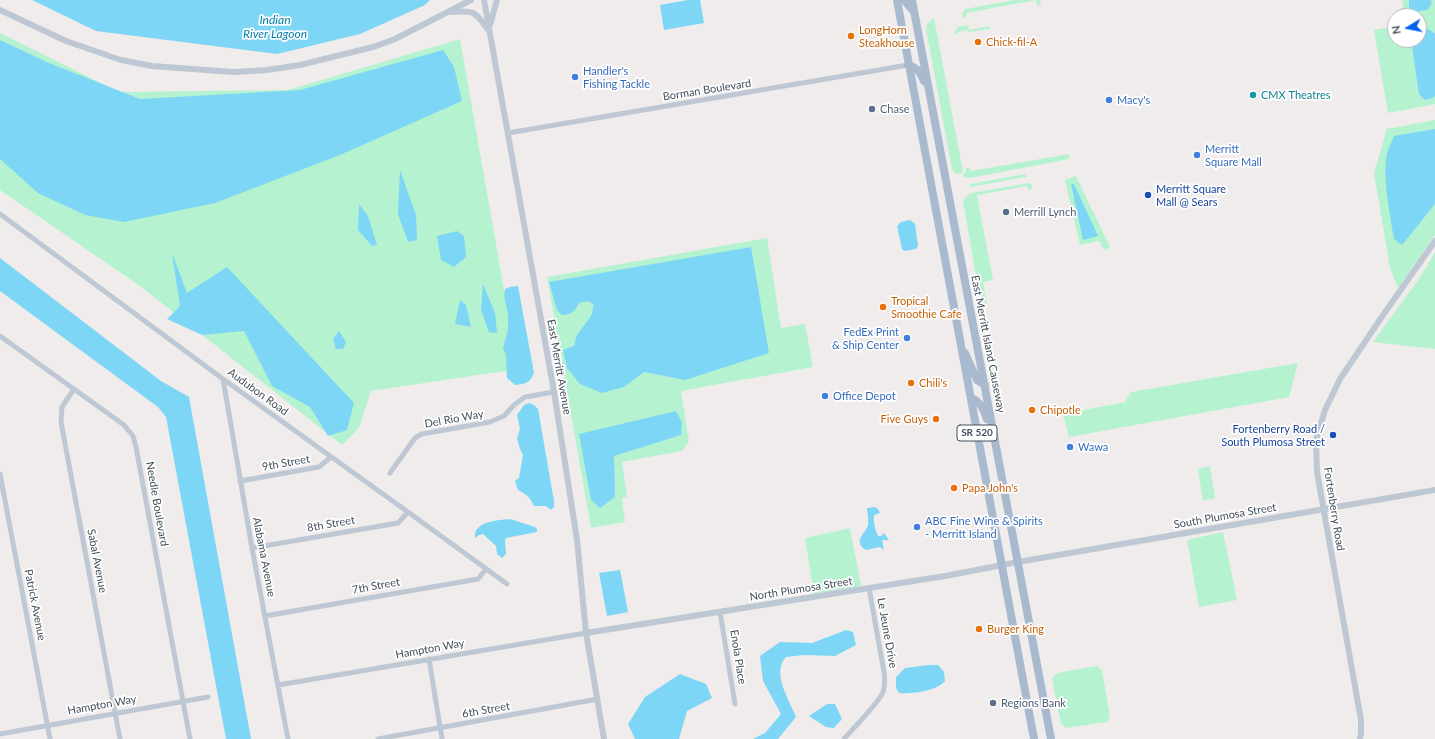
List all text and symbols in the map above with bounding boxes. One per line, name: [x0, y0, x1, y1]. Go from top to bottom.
north arrow: [1387, 8, 1427, 48]
water label: Indian River Lagoon: [243, 13, 307, 41]
place label: LongHorn Steakhouse: [859, 23, 915, 49]
text: N: [1389, 25, 1403, 35]
marker: LongHorn Steakhouse: [846, 31, 856, 41]
place label: Chick-fil-A: [986, 35, 1037, 49]
marker: Chick-fil-A: [973, 37, 983, 47]
place label: Handler's Fishing Tackle: [583, 64, 650, 90]
marker: Handler's Fishing Tackle: [570, 72, 580, 82]
street label: Borman Boulevard: [662, 76, 752, 104]
place label: CMX Theatres: [1261, 88, 1331, 102]
marker: CMX Theatres: [1248, 90, 1258, 100]
place label: Macy's: [1117, 93, 1150, 107]
marker: Macy's: [1104, 95, 1114, 105]
place label: Chase: [880, 102, 910, 116]
marker: Chase: [867, 104, 877, 114]
place label: Merritt Square Mall: [1205, 142, 1262, 168]
marker: Merritt Square Mall: [1192, 150, 1202, 160]
place label: Merritt Square Mall @ Sears: [1156, 182, 1226, 208]
marker: Merritt Square Mall @ Sears: [1143, 190, 1153, 200]
place label: Merrill Lynch: [1014, 205, 1076, 219]
marker: Merrill Lynch: [1001, 207, 1011, 217]
street label: East Merritt Island Causeway: [968, 274, 1008, 414]
place label: Tropical Smoothie Cafe: [891, 294, 962, 320]
marker: Tropical Smoothie Cafe: [878, 302, 888, 312]
street label: East Merritt Avenue: [544, 318, 574, 416]
place label: FedEx Print & Ship Center: [832, 325, 899, 351]
marker: FedEx Print & Ship Center: [902, 333, 912, 343]
street label: Audubon Road: [225, 366, 291, 418]
place label: Chili's: [919, 376, 947, 390]
marker: Chili's: [906, 378, 916, 388]
place label: Office Depot: [833, 389, 896, 403]
marker: Office Depot: [820, 391, 830, 401]
place label: Chipotle: [1040, 403, 1081, 417]
marker: Chipotle: [1027, 405, 1037, 415]
street label: Del Rio Way: [423, 407, 485, 431]
place label: Five Guys: [881, 412, 928, 426]
marker: Five Guys: [931, 414, 941, 424]
place label: Fortenberry Road / South Plumosa Street: [1221, 422, 1325, 448]
road number: SR 520: [957, 425, 997, 441]
marker: Fortenberry Road / South Plumosa Street: [1328, 430, 1338, 440]
place label: Wawa: [1078, 440, 1108, 454]
marker: Wawa: [1065, 442, 1075, 452]
street label: 9th Street: [261, 452, 311, 474]
street label: Needle Boulevard: [143, 461, 171, 547]
street label: Fortenberry Road: [1321, 466, 1347, 552]
place label: Papa John's: [962, 481, 1018, 495]
marker: Papa John's: [949, 483, 959, 493]
street label: South Plumosa Street: [1173, 500, 1277, 532]
street label: 8th Street: [306, 513, 356, 535]
place label: ABC Fine Wine & Spirits - Merritt Island: [925, 514, 1043, 540]
street label: Alabama Avenue: [250, 516, 278, 598]
marker: ABC Fine Wine & Spirits - Merritt Island: [912, 522, 922, 532]
street label: Sabal Avenue: [84, 528, 110, 594]
street label: Patrick Avenue: [22, 568, 48, 642]
street label: North Plumosa Street: [749, 574, 853, 604]
street label: 7th Street: [351, 575, 401, 597]
street label: Le Jeune Drive: [874, 597, 900, 669]
place label: Burger King: [987, 622, 1044, 636]
marker: Burger King: [974, 624, 984, 634]
street label: Enola Place: [727, 629, 749, 685]
street label: Hampton Way: [395, 636, 465, 662]
street label: Hampton Way: [67, 692, 137, 718]
place label: Regions Bank: [1001, 696, 1066, 710]
marker: Regions Bank: [988, 698, 998, 708]
street label: 6th Street: [461, 699, 511, 721]

